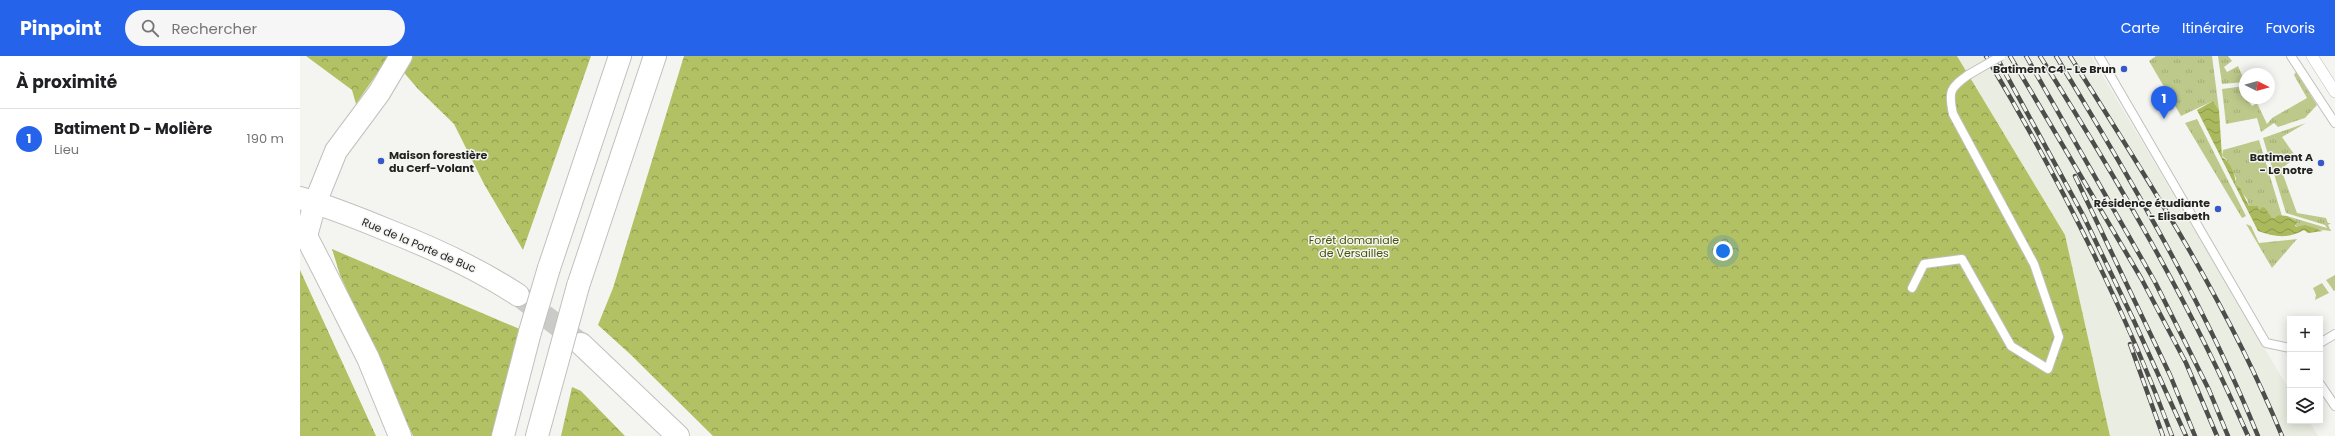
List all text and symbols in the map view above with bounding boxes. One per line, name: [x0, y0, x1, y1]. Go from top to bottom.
search box: [125, 10, 405, 46]
text: Pinpoint: [20, 15, 101, 42]
icon: search: [139, 17, 161, 39]
text: Rechercher: [171, 18, 257, 39]
text: Carte: [2121, 18, 2160, 38]
text: Itinéraire: [2182, 18, 2244, 38]
text: Favoris: [2266, 18, 2315, 38]
place label: Batiment C4 - Le Brun: [1993, 61, 2116, 77]
marker: Batiment C4 - Le Brun: [2119, 64, 2129, 74]
north arrow: [2239, 68, 2275, 104]
text: À proximité: [16, 70, 117, 94]
pin: 1: [2151, 86, 2177, 119]
text: Batiment D - Molière: [54, 118, 212, 139]
text: 1: [27, 129, 31, 148]
text: 190 m: [247, 129, 284, 148]
text: Lieu: [54, 140, 79, 159]
place label: Maison forestière du Cerf-Volant: [389, 147, 487, 176]
place label: Batiment A - Le notre: [2250, 149, 2313, 178]
marker: Maison forestière du Cerf-Volant: [376, 156, 386, 166]
marker: Batiment A - Le notre: [2316, 158, 2326, 168]
place label: Résidence étudiante - Elisabeth: [2094, 195, 2210, 224]
marker: Résidence étudiante - Elisabeth: [2213, 204, 2223, 214]
street label: Rue de la Porte de Buc: [359, 214, 479, 276]
park label: Forêt domaniale de Versailles: [1309, 232, 1399, 261]
your location: [1713, 241, 1733, 261]
map controls: [2287, 316, 2323, 424]
button: +: [2287, 316, 2323, 352]
button: −: [2287, 352, 2323, 388]
button: layers: [2287, 388, 2323, 424]

